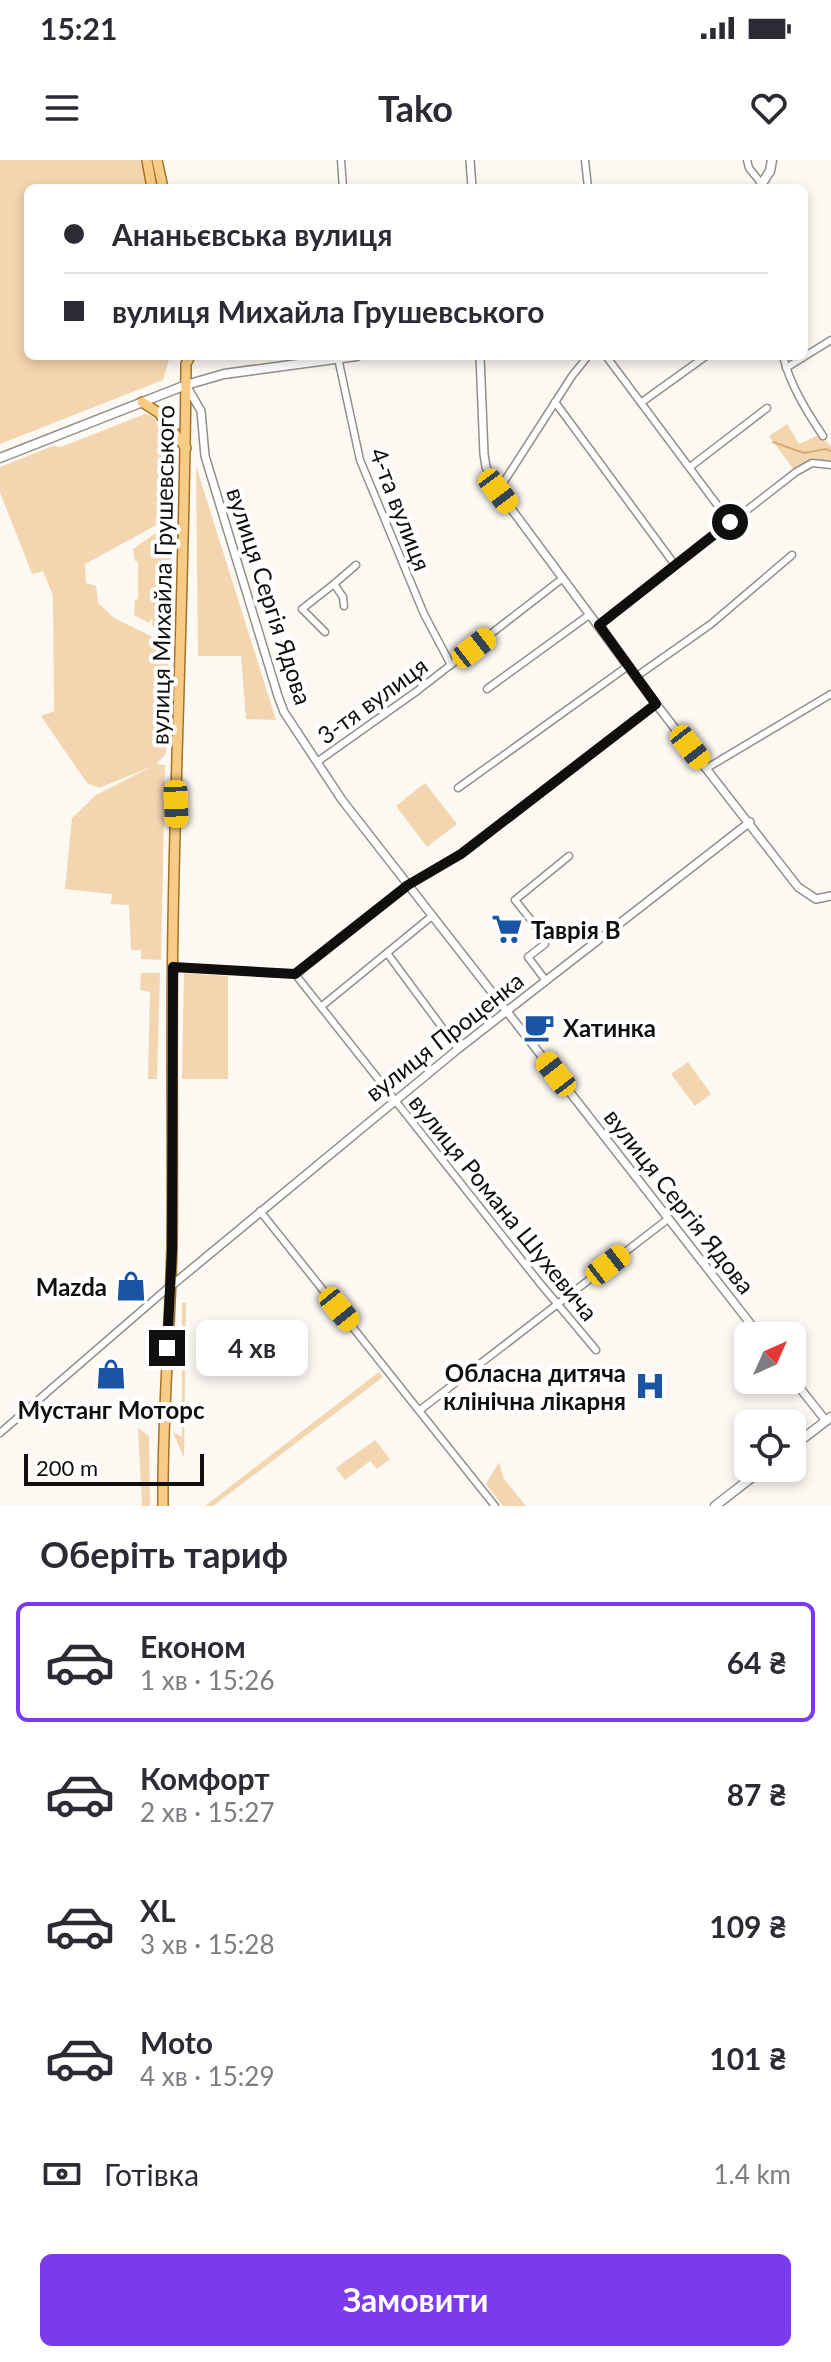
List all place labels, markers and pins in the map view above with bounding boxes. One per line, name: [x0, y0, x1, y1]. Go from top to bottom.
supermarket icon: Таврія В: [490, 912, 524, 946]
place label: Таврія В: [531, 915, 621, 944]
cafe icon: Хатинка: [522, 1010, 556, 1044]
place label: Хатинка: [563, 1013, 656, 1042]
shop icon: Mazda: [114, 1269, 148, 1303]
place label: Mazda: [36, 1272, 107, 1301]
shop icon: Мустанг Моторс: [94, 1357, 128, 1391]
place label: Обласна дитяча клінічна лікарня: [443, 1358, 626, 1415]
hospital icon: Обласна дитяча клінічна лікарня: [633, 1369, 667, 1403]
place label: Мустанг Моторс: [18, 1395, 205, 1424]

